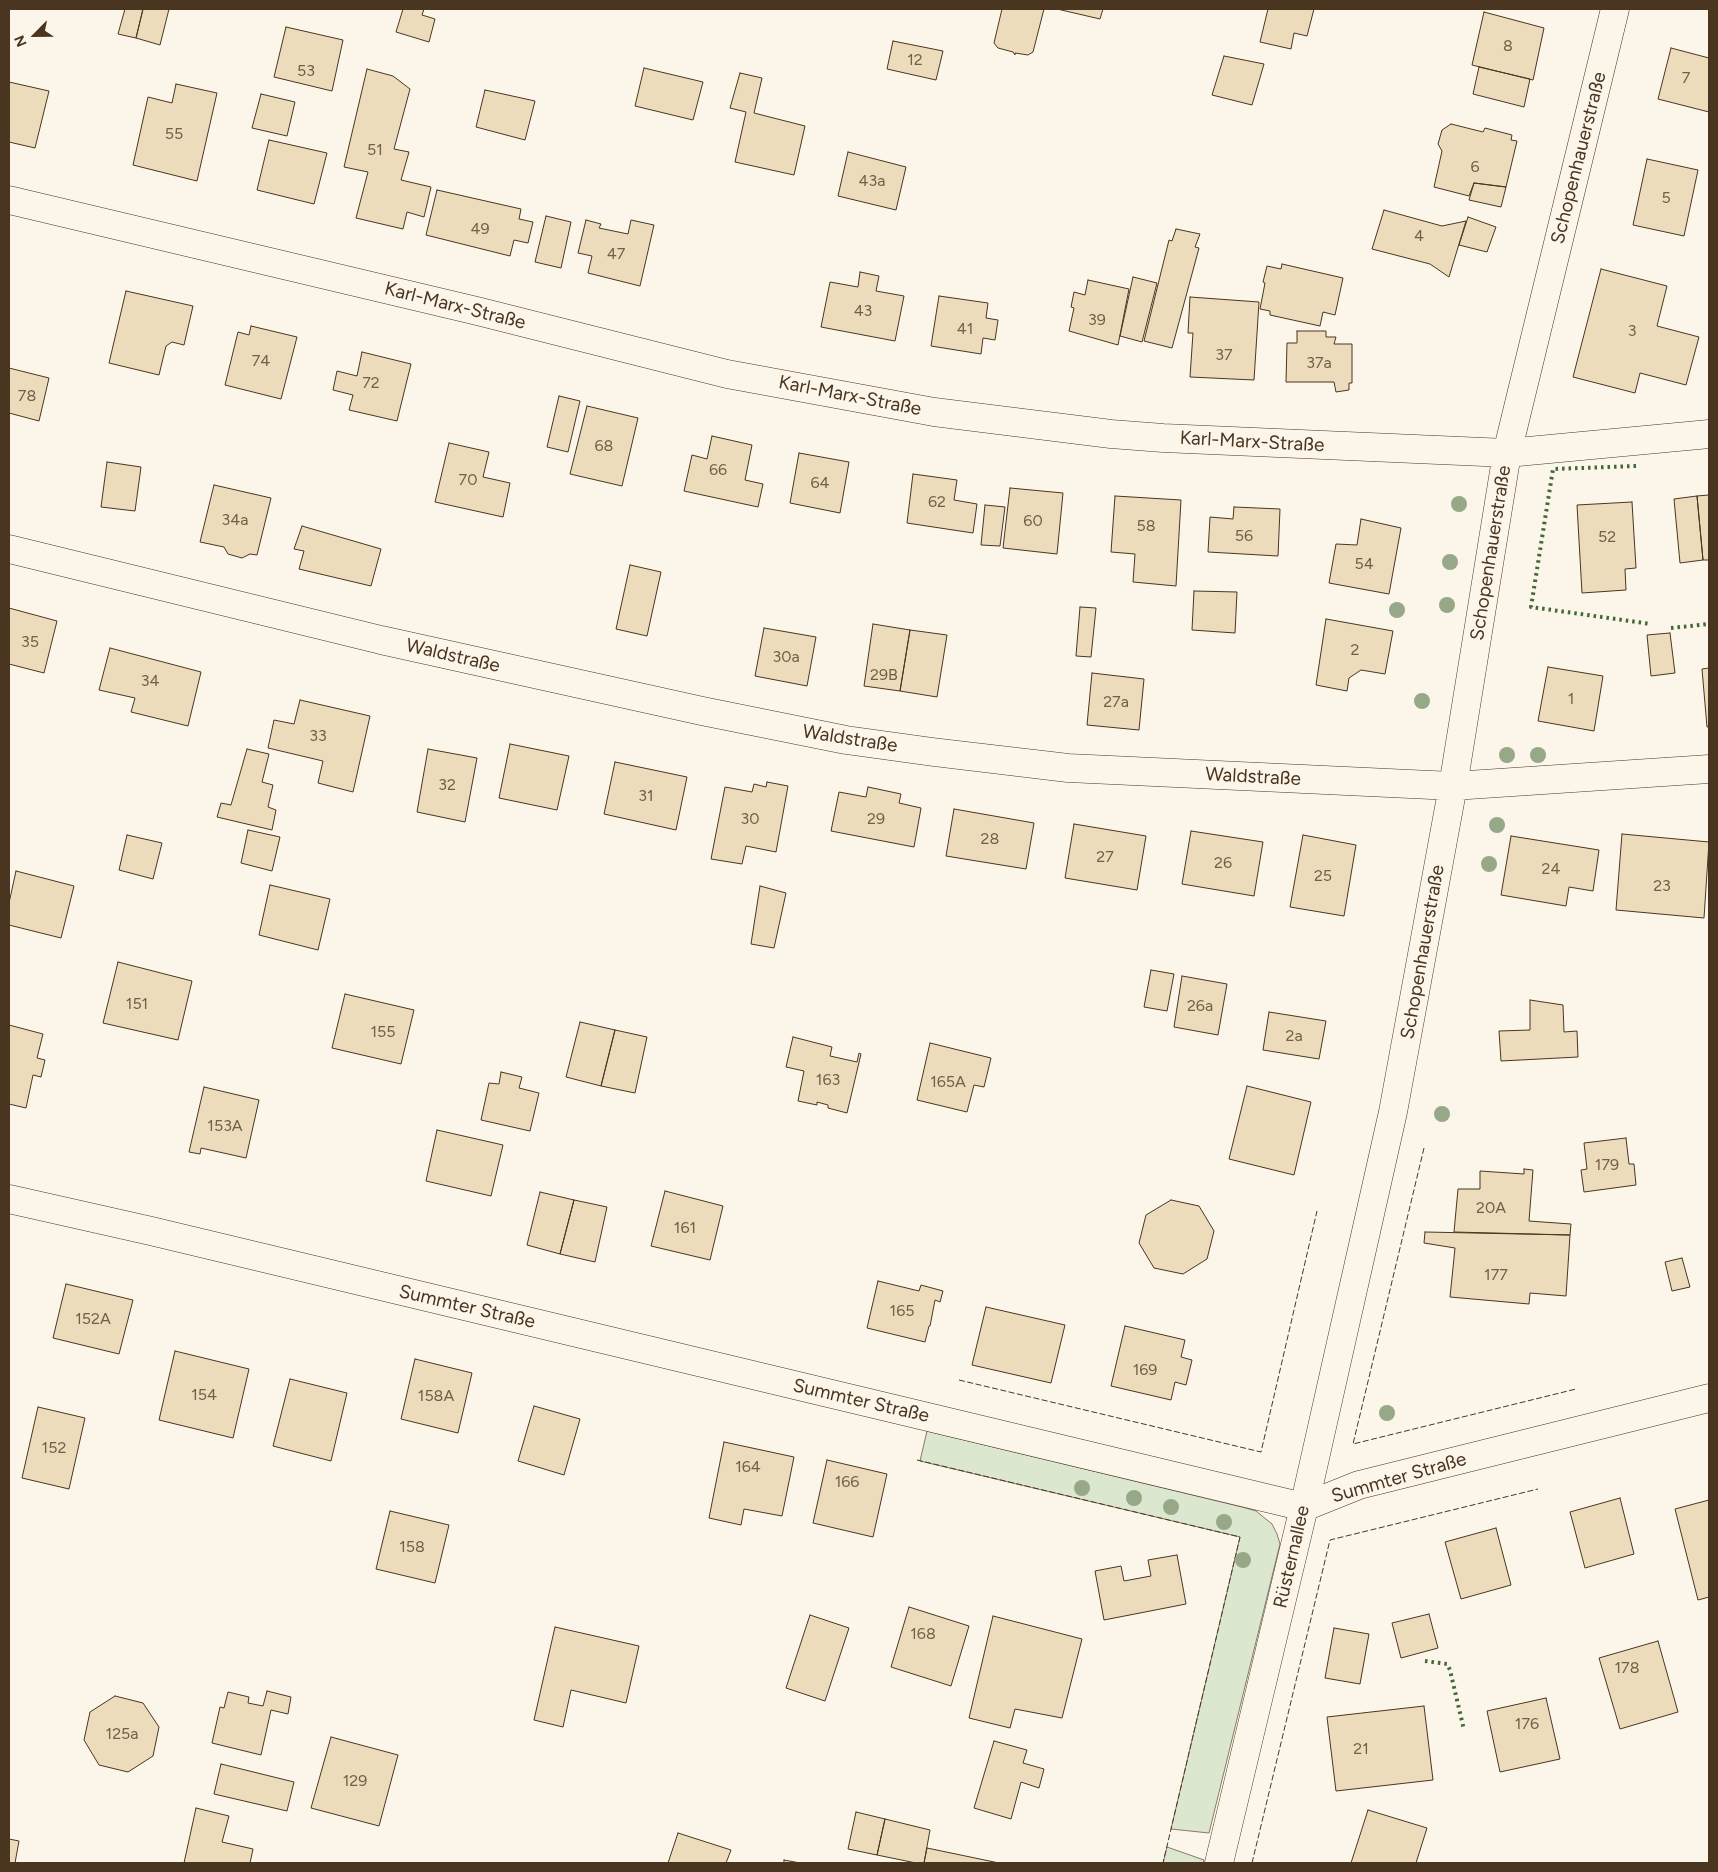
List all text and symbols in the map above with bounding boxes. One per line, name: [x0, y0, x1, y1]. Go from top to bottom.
north arrow: [10, 10, 60, 60]
text: N: [11, 33, 31, 49]
house number: 8: [1503, 36, 1513, 56]
house number: 12: [907, 50, 923, 70]
house number: 53: [297, 61, 315, 81]
house number: 7: [1682, 68, 1690, 88]
street label: Schopenhauerstraße: [1547, 70, 1611, 246]
house number: 55: [165, 124, 183, 144]
house number: 51: [367, 140, 383, 160]
house number: 6: [1470, 157, 1480, 177]
house number: 43a: [859, 171, 885, 191]
house number: 5: [1661, 188, 1671, 208]
house number: 49: [471, 219, 489, 239]
house number: 4: [1414, 226, 1424, 246]
house number: 47: [607, 244, 625, 264]
street label: Karl-Marx-Straße: [382, 277, 528, 335]
house number: 43: [854, 301, 872, 321]
house number: 39: [1088, 310, 1106, 330]
house number: 41: [957, 319, 973, 339]
house number: 3: [1628, 321, 1636, 341]
house number: 37: [1215, 345, 1233, 365]
house number: 74: [252, 351, 270, 371]
house number: 37a: [1306, 353, 1332, 373]
street label: Karl-Marx-Straße: [777, 371, 923, 421]
house number: 72: [362, 373, 380, 393]
house number: 78: [18, 386, 36, 406]
street label: Karl-Marx-Straße: [1179, 427, 1325, 457]
house number: 68: [595, 436, 613, 456]
house number: 66: [709, 460, 727, 480]
street label: Schopenhauerstraße: [1466, 464, 1516, 642]
house number: 70: [459, 470, 477, 490]
house number: 64: [811, 473, 829, 493]
house number: 62: [928, 492, 946, 512]
house number: 34a: [222, 510, 248, 530]
house number: 60: [1023, 511, 1043, 531]
house number: 58: [1136, 516, 1156, 536]
house number: 56: [1235, 526, 1253, 546]
house number: 52: [1598, 527, 1616, 547]
house number: 54: [1354, 554, 1374, 574]
house number: 35: [21, 632, 39, 652]
street label: Waldstraße: [404, 634, 502, 678]
house number: 2: [1351, 640, 1359, 660]
house number: 30a: [772, 647, 800, 667]
house number: 29B: [870, 665, 898, 685]
house number: 34: [141, 671, 159, 691]
house number: 1: [1568, 689, 1574, 709]
house number: 27a: [1103, 692, 1129, 712]
street label: Waldstraße: [801, 720, 899, 758]
house number: 33: [309, 726, 327, 746]
street label: Waldstraße: [1205, 763, 1301, 791]
house number: 32: [438, 775, 456, 795]
house number: 31: [638, 786, 654, 806]
house number: 30: [741, 809, 759, 829]
house number: 29: [867, 809, 885, 829]
house number: 28: [981, 829, 999, 849]
house number: 27: [1096, 847, 1114, 867]
house number: 26: [1214, 853, 1232, 873]
house number: 24: [1542, 859, 1560, 879]
street label: Schopenhauerstraße: [1396, 863, 1450, 1041]
house number: 25: [1314, 866, 1332, 886]
house number: 23: [1653, 876, 1671, 896]
house number: 151: [126, 994, 148, 1014]
house number: 26a: [1187, 996, 1213, 1016]
house number: 155: [370, 1022, 396, 1042]
house number: 2a: [1285, 1026, 1303, 1046]
house number: 163: [816, 1070, 840, 1090]
house number: 165A: [930, 1072, 966, 1092]
house number: 153A: [207, 1116, 243, 1136]
house number: 179: [1595, 1155, 1619, 1175]
house number: 20A: [1476, 1198, 1506, 1218]
house number: 161: [674, 1218, 696, 1238]
house number: 177: [1484, 1265, 1508, 1285]
street label: Summter Straße: [397, 1280, 537, 1334]
house number: 165: [890, 1301, 914, 1321]
house number: 152A: [75, 1309, 111, 1329]
house number: 169: [1133, 1360, 1157, 1380]
street label: Summter Straße: [791, 1374, 931, 1428]
house number: 154: [191, 1385, 217, 1405]
house number: 158A: [418, 1386, 454, 1406]
house number: 152: [42, 1438, 66, 1458]
street label: Summter Straße: [1329, 1448, 1469, 1508]
house number: 164: [735, 1457, 761, 1477]
house number: 166: [835, 1472, 859, 1492]
street label: Rüsternallee: [1269, 1503, 1315, 1611]
house number: 158: [399, 1537, 425, 1557]
house number: 168: [910, 1624, 936, 1644]
house number: 178: [1614, 1658, 1640, 1678]
house number: 176: [1515, 1714, 1539, 1734]
house number: 125a: [106, 1724, 138, 1744]
house number: 21: [1353, 1739, 1369, 1759]
house number: 129: [343, 1771, 367, 1791]

